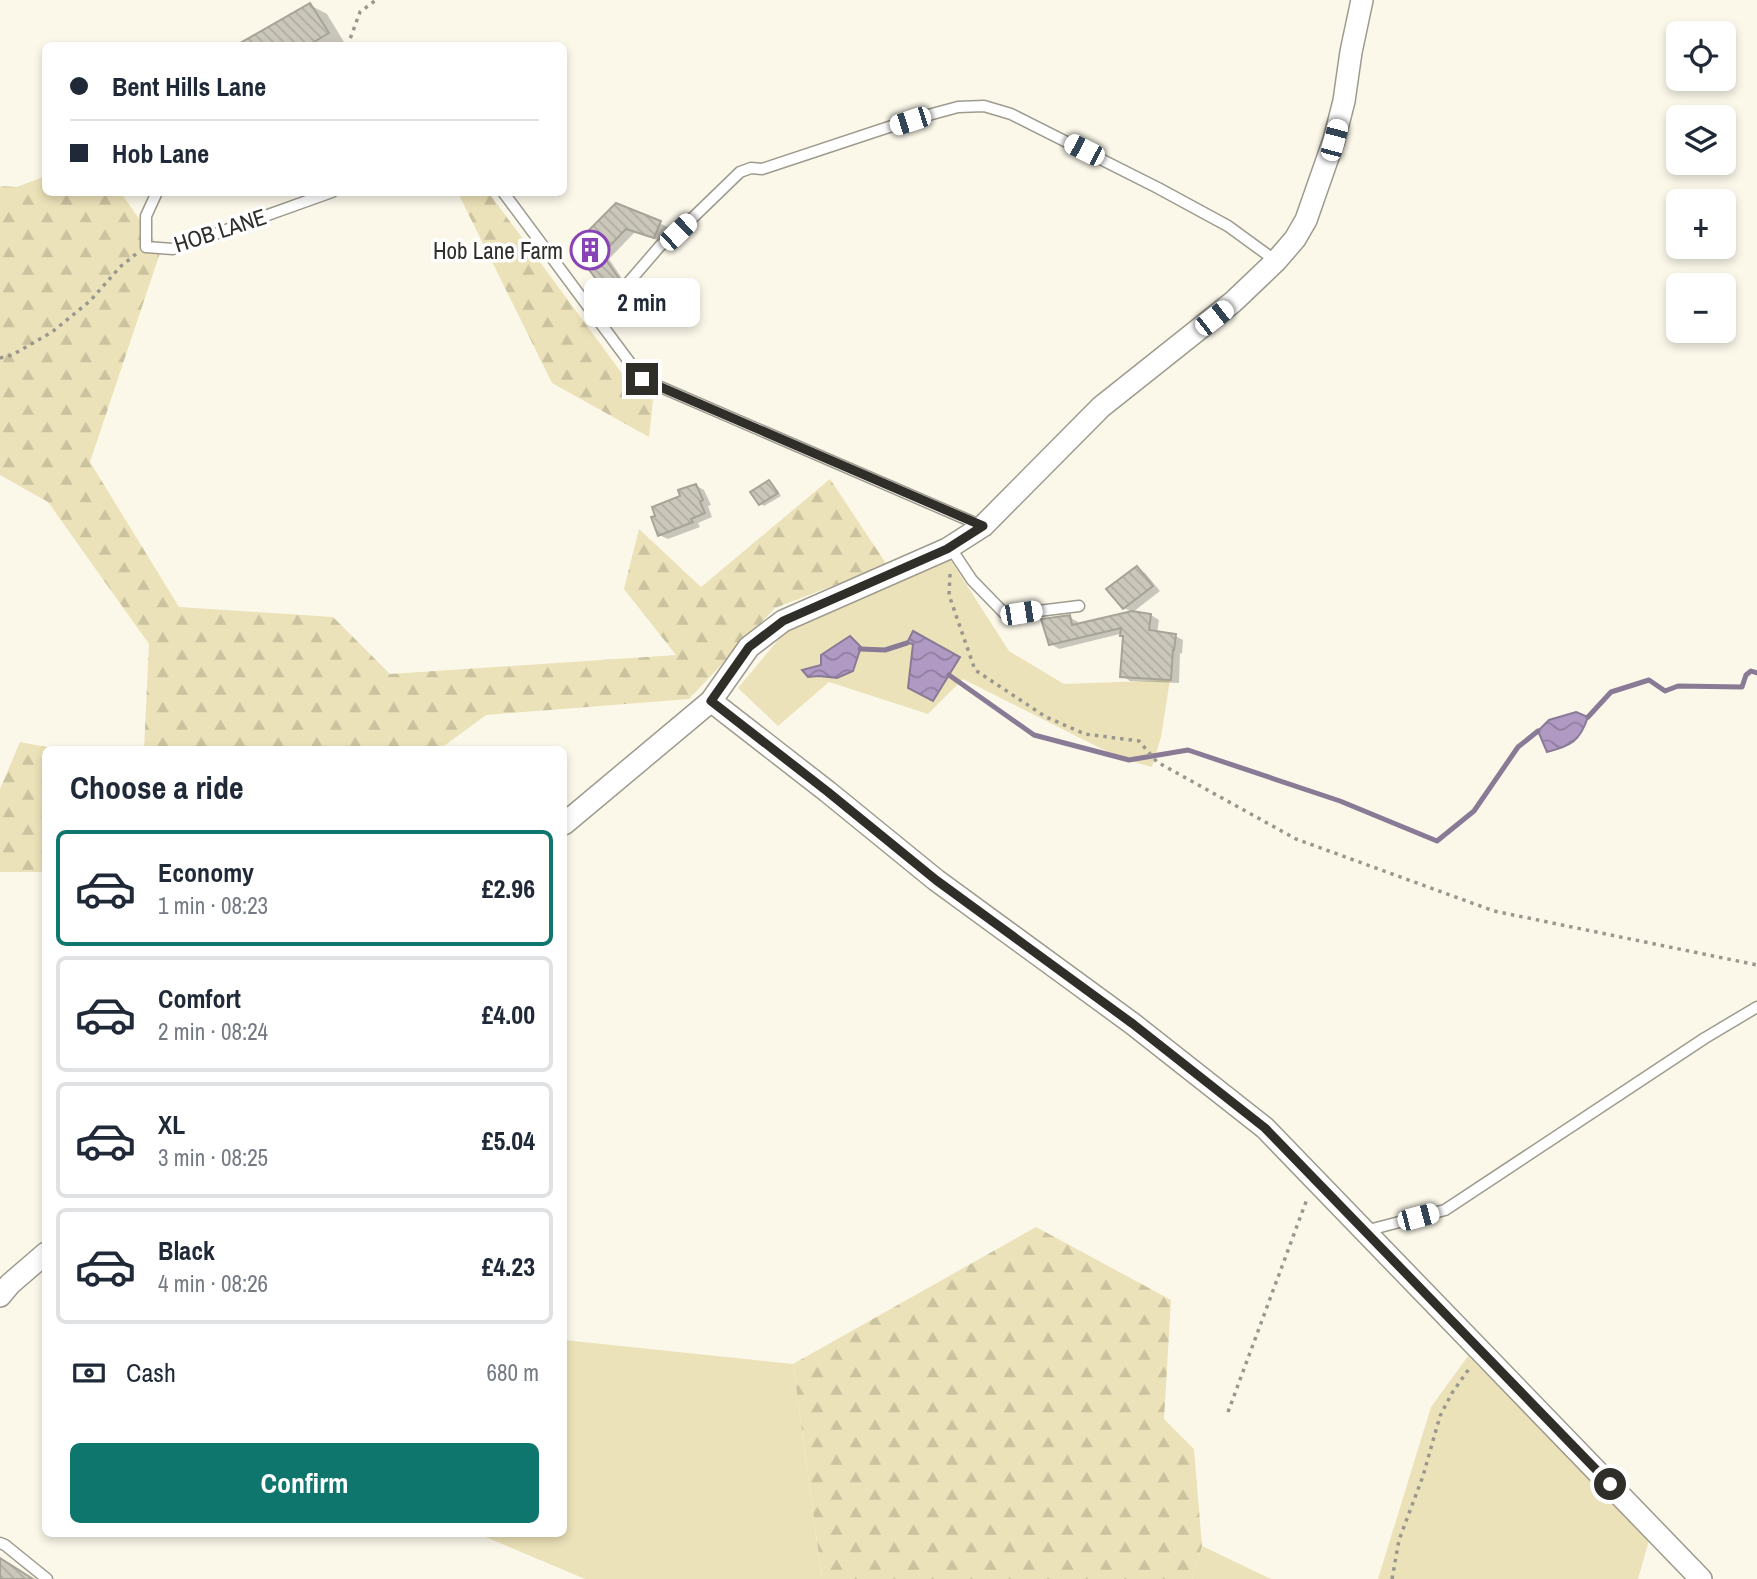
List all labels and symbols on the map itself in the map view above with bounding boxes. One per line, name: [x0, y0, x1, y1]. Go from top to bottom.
car: [887, 105, 934, 137]
car: [1319, 117, 1350, 163]
car: [1061, 131, 1108, 169]
street label: HOB LANE: [170, 201, 270, 259]
car: [656, 210, 701, 254]
building icon: Hob Lane Farm: [569, 229, 611, 271]
place label: Hob Lane Farm: [433, 235, 563, 266]
callout: 2 min: [584, 278, 700, 326]
car: [1191, 297, 1238, 339]
route end: [626, 363, 658, 395]
car: [999, 599, 1044, 627]
car: [1395, 1201, 1442, 1233]
route start: [1594, 1468, 1626, 1500]

